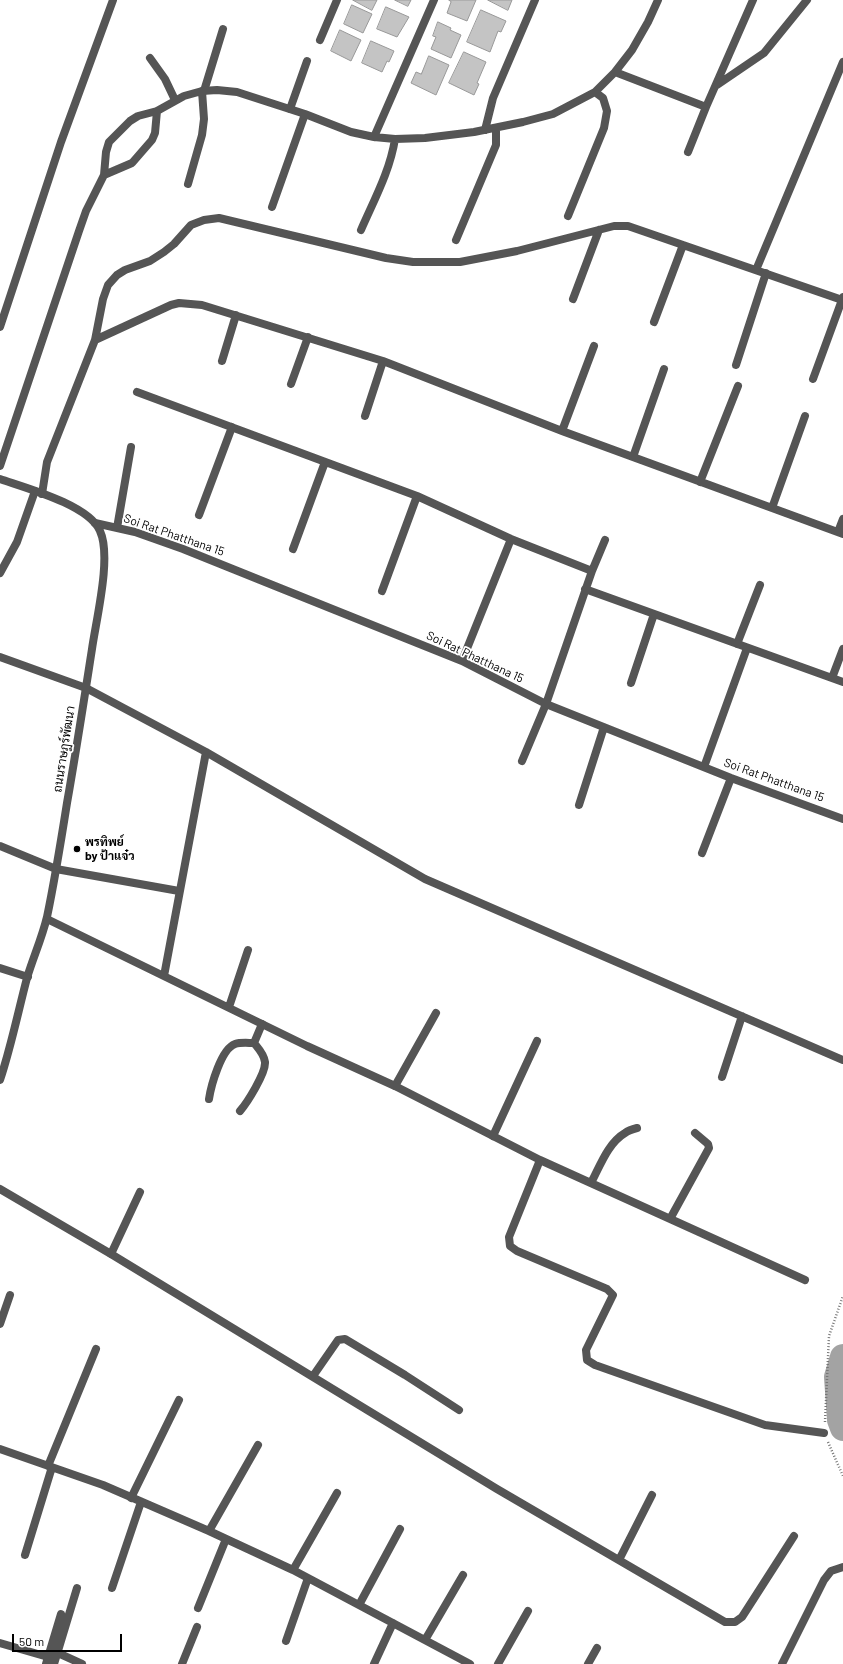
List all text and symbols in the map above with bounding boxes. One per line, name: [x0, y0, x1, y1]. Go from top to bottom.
street label: Soi Rat Phatthana 15: [122, 511, 226, 559]
street label: Soi Rat Phatthana 15: [424, 628, 526, 686]
street label: ถนนราษฏร์พัฒนา: [50, 705, 78, 793]
street label: Soi Rat Phatthana 15: [722, 755, 826, 805]
place label: พรทิพย์ by ป้าแจ๋ว: [85, 835, 135, 863]
marker: พรทิพย์ by ป้าแจ๋ว: [72, 844, 82, 854]
scale bar: [14, 1626, 124, 1652]
text: 50 m: [19, 1634, 44, 1648]

